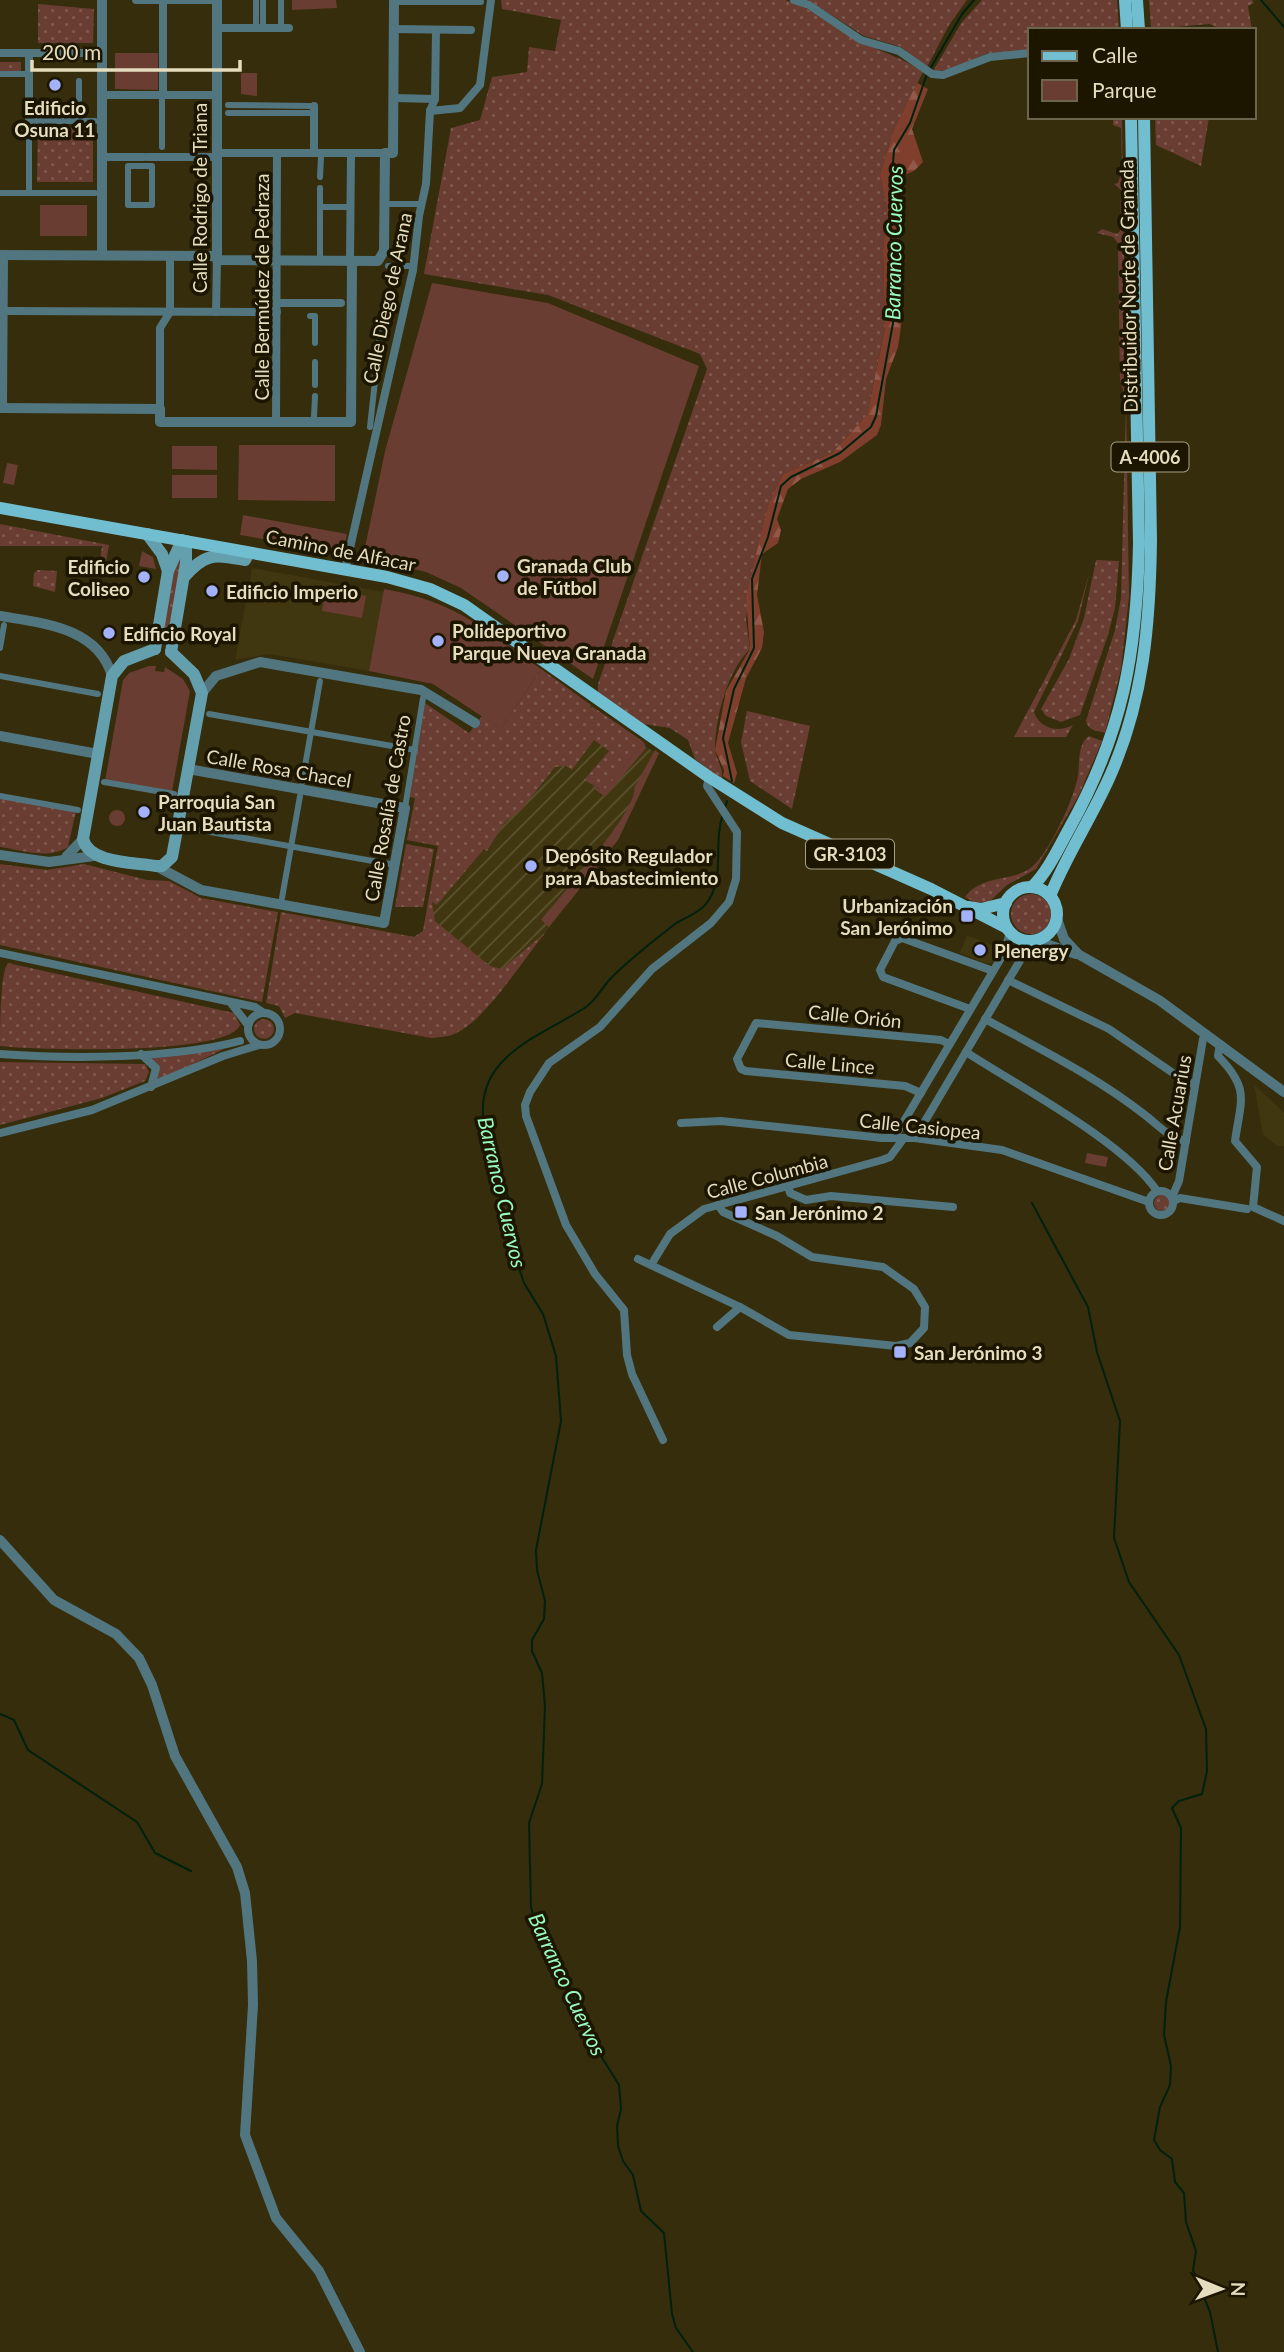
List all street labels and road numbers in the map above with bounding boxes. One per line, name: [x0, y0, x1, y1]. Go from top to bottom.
street label: Calle Rodrigo de Triana: [188, 103, 211, 293]
street label: Distribuidor Norte de Granada: [1114, 159, 1142, 413]
street label: Calle Bermúdez de Pedraza: [250, 174, 273, 400]
street label: Calle Diego de Arana: [358, 210, 416, 386]
road number: A-4006: [1112, 443, 1188, 472]
street label: Camino de Alfacar: [264, 524, 418, 576]
street label: Calle Rosalía de Castro: [359, 713, 415, 903]
street label: Calle Rosa Chacel: [205, 744, 353, 792]
road number: GR-3103: [806, 840, 894, 868]
street label: Calle Orión: [807, 1000, 903, 1032]
street label: Calle Lince: [784, 1048, 876, 1078]
street label: Calle Acuarius: [1152, 1053, 1196, 1173]
street label: Calle Casiopea: [858, 1108, 982, 1144]
street label: Calle Columbia: [704, 1149, 830, 1203]

